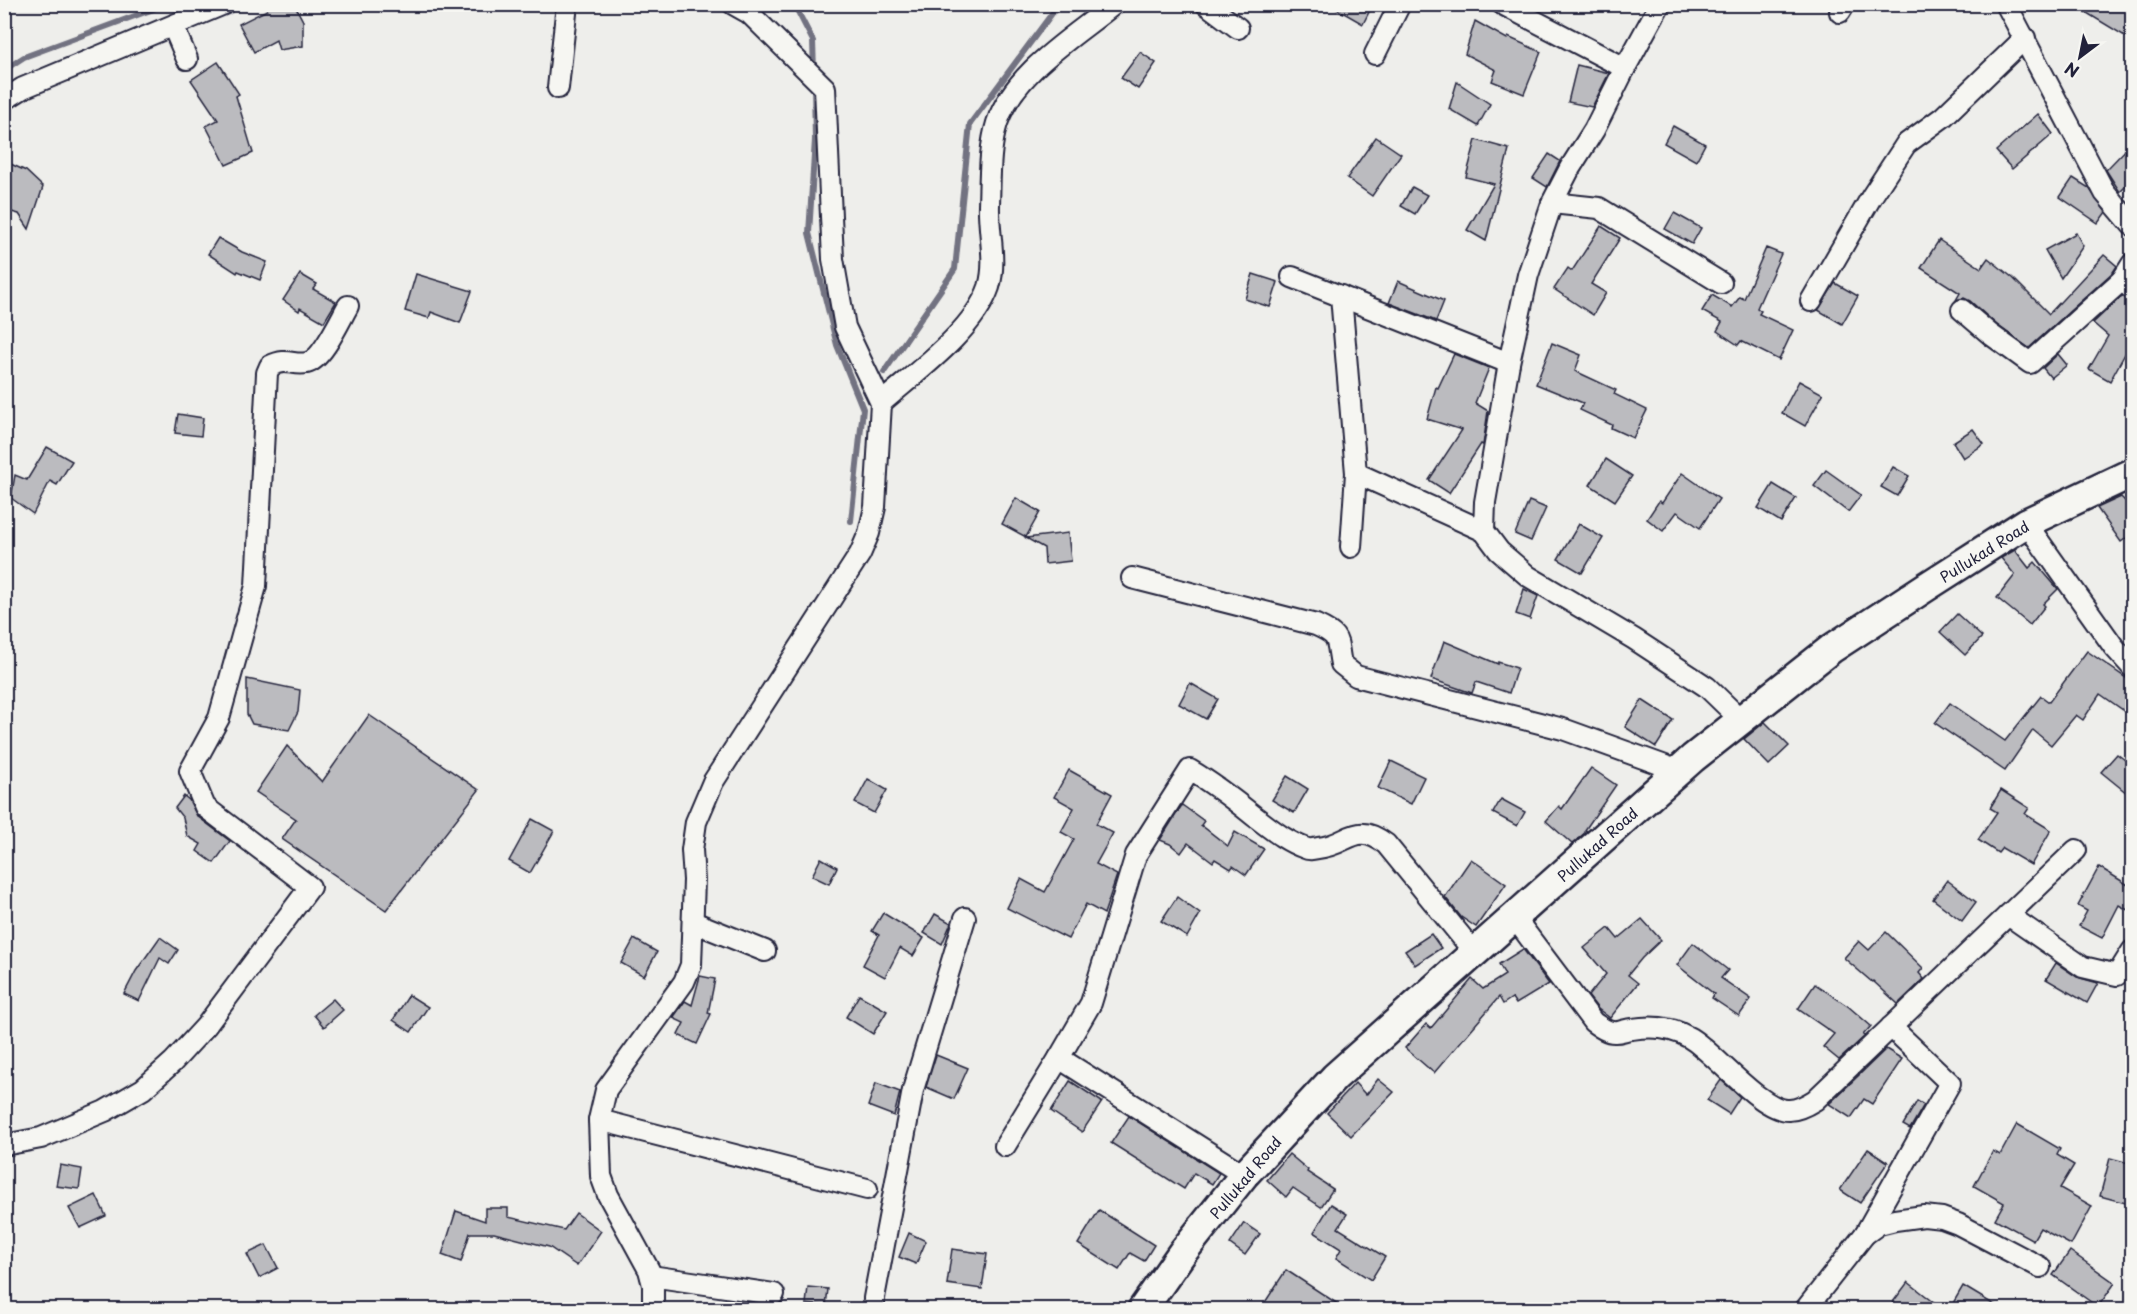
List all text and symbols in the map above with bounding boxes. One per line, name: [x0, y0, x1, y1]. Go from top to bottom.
north arrow: [2050, 27, 2110, 87]
text: N: [2060, 57, 2083, 84]
street label: Pullukad Road: [1935, 514, 2033, 588]
street label: Pullukad Road: [1551, 801, 1643, 887]
street label: Pullukad Road: [1203, 1131, 1287, 1223]

